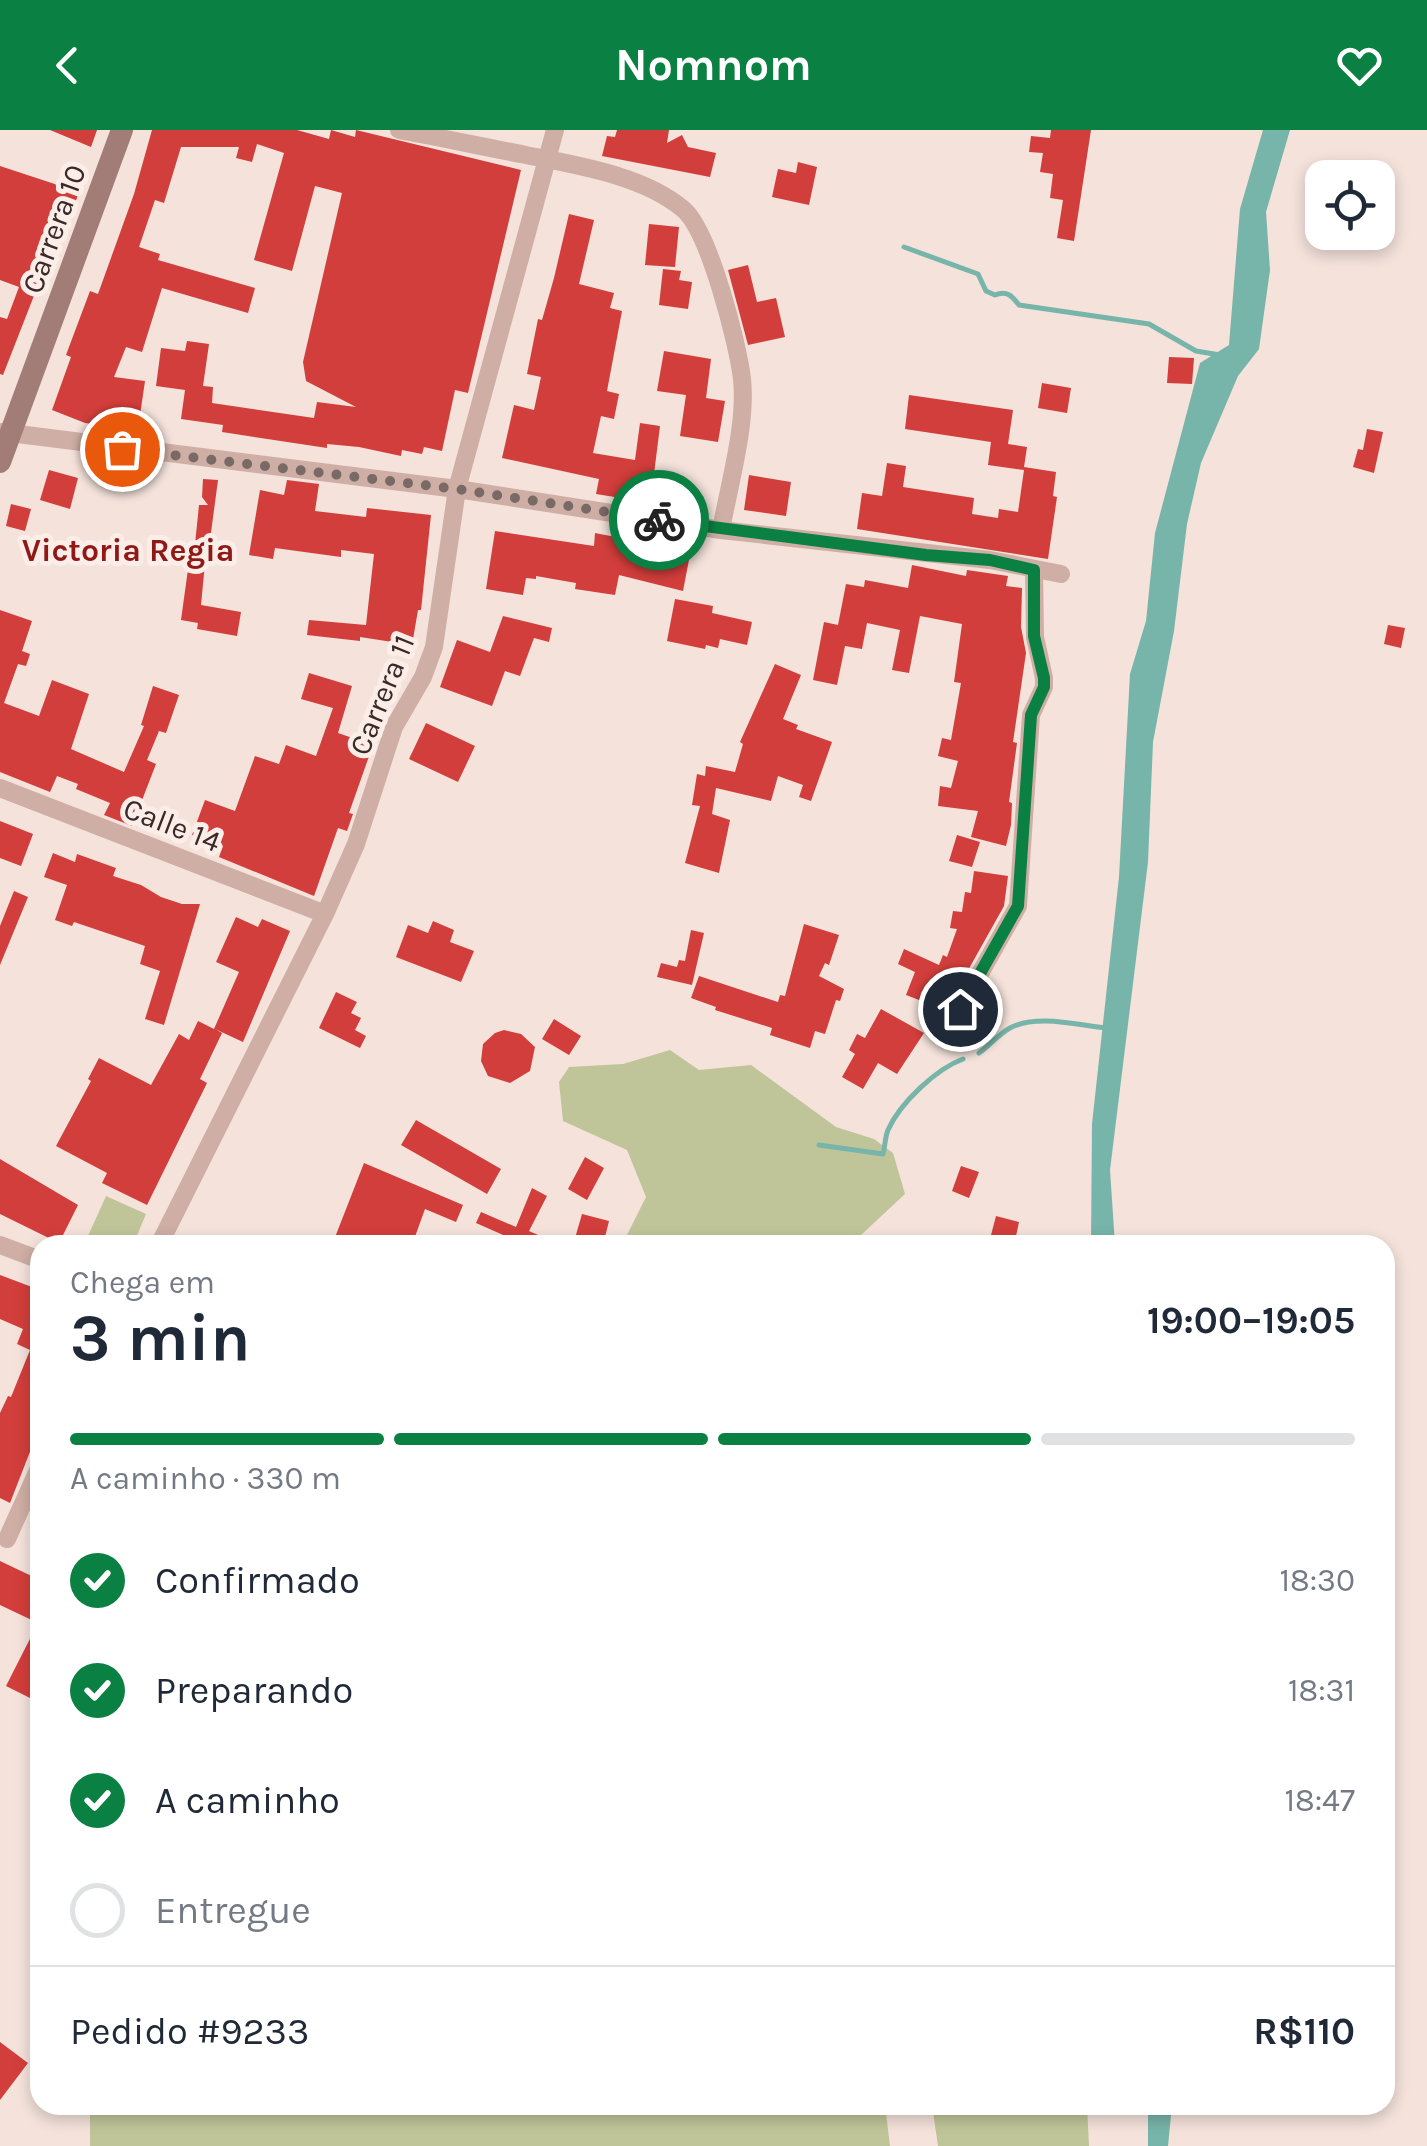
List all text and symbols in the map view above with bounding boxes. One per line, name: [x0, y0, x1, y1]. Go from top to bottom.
icon: back: [40, 38, 95, 93]
icon: heart: [1332, 38, 1387, 93]
text: Nomnom: [615, 39, 812, 91]
street label: Carrera 10: [14, 160, 94, 298]
map controls: [1305, 160, 1395, 250]
button: locate: [1305, 160, 1395, 250]
pin: [80, 407, 165, 492]
icon: bag: [95, 422, 150, 477]
courier: [609, 470, 709, 570]
icon: bike: [632, 493, 687, 548]
district label: Victoria Regia: [22, 532, 234, 569]
street label: Carrera 11: [342, 630, 422, 760]
street label: Calle 14: [118, 790, 226, 860]
pin: [918, 967, 1003, 1052]
icon: home: [933, 982, 988, 1037]
text: Chega em: [70, 1264, 215, 1301]
text: 19:00–19:05: [1147, 1298, 1355, 1343]
text: 3 min: [70, 1300, 250, 1376]
text: A caminho · 330 m: [70, 1460, 341, 1497]
icon: check: [70, 1553, 125, 1608]
text: Confirmado: [155, 1558, 360, 1603]
text: 18:30: [1279, 1562, 1355, 1599]
icon: check: [70, 1663, 125, 1718]
text: Preparando: [155, 1668, 353, 1713]
text: 18:31: [1288, 1672, 1355, 1709]
icon: check: [70, 1773, 125, 1828]
text: A caminho: [155, 1778, 340, 1823]
text: 18:47: [1284, 1782, 1355, 1819]
text: Entregue: [155, 1888, 311, 1933]
text: Pedido #9233: [70, 2009, 309, 2054]
text: R$110: [1253, 2009, 1355, 2054]

